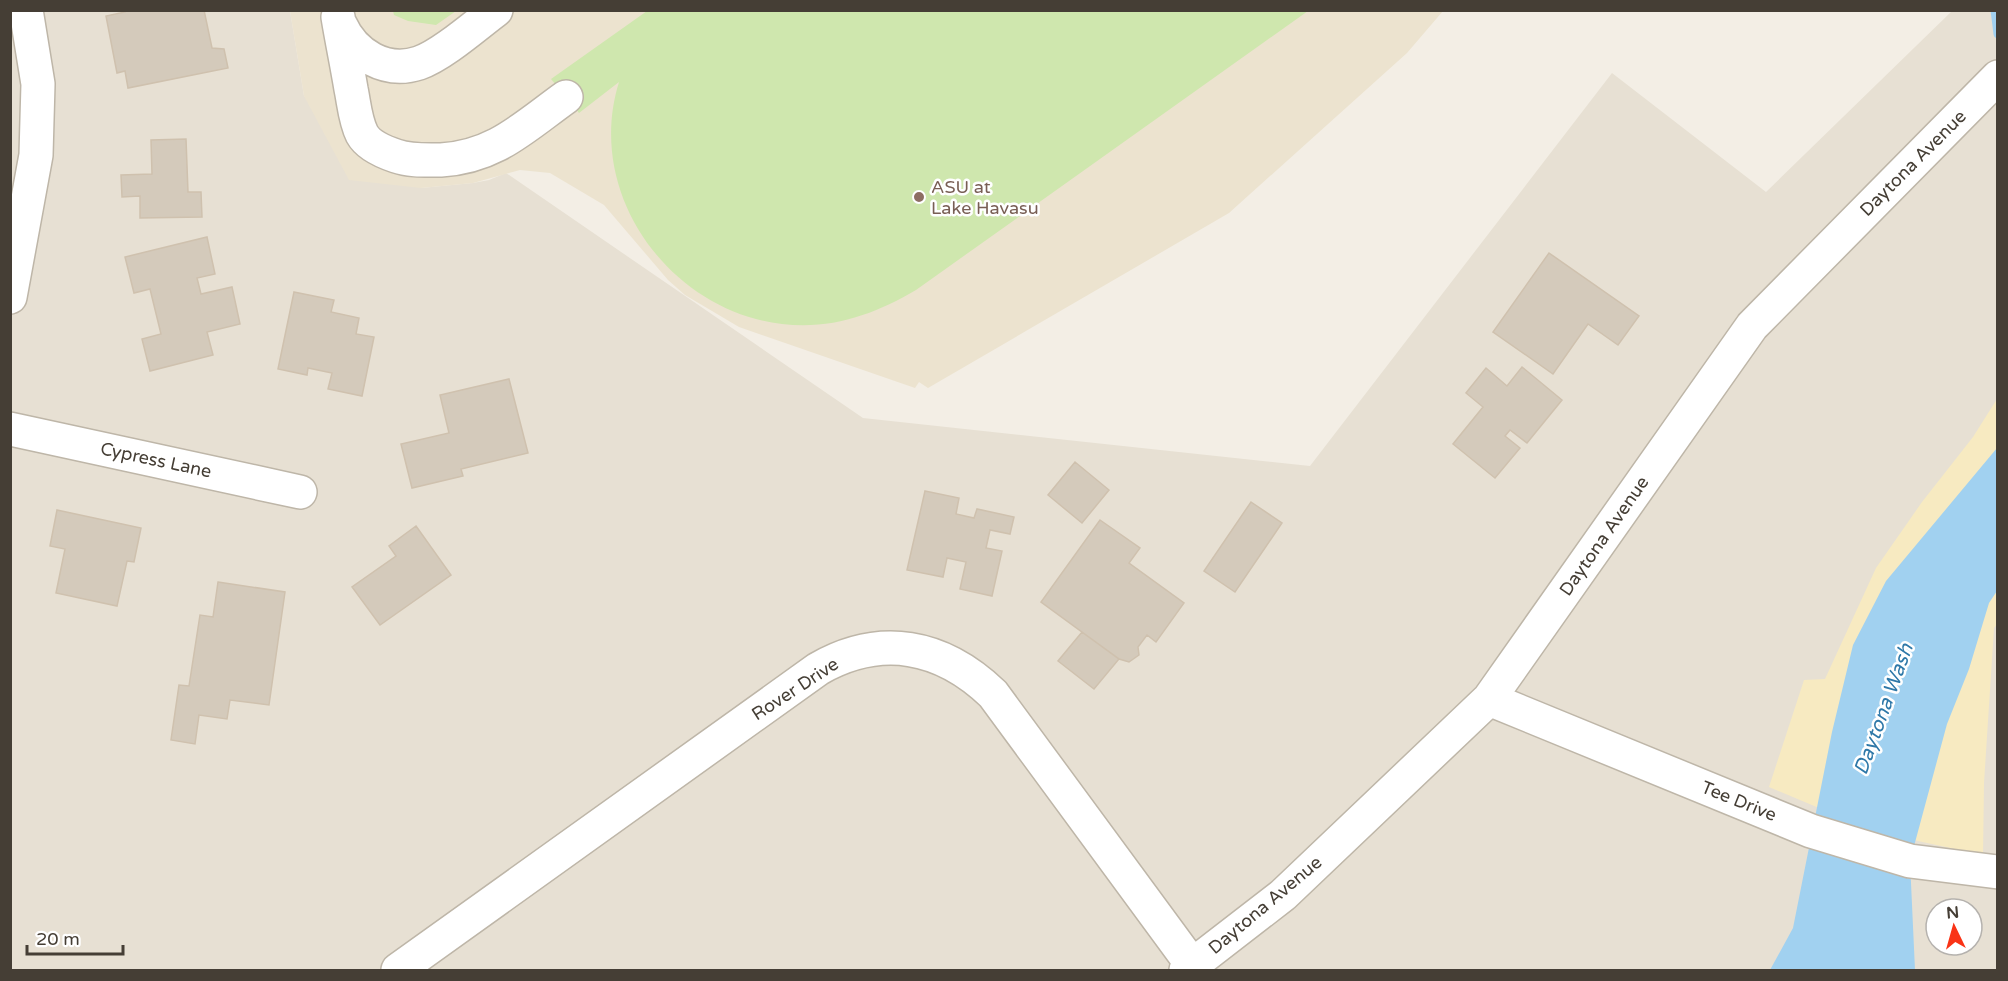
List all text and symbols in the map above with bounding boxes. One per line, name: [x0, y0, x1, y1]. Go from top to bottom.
street label: Daytona Avenue: [1855, 105, 1971, 221]
place label: ASU at Lake Havasu: [931, 176, 1039, 219]
marker: ASU at Lake Havasu: [912, 190, 926, 204]
street label: Cypress Lane: [98, 437, 214, 483]
street label: Daytona Avenue: [1554, 472, 1654, 600]
water label: Daytona Wash: [1849, 640, 1919, 778]
street label: Rover Drive: [747, 653, 843, 725]
street label: Tee Drive: [1698, 776, 1780, 826]
street label: Daytona Avenue: [1204, 851, 1326, 959]
north arrow: [1924, 897, 1984, 957]
text: N: [1946, 903, 1960, 924]
scale bar: [27, 918, 123, 956]
text: 20 m: [36, 928, 80, 950]

